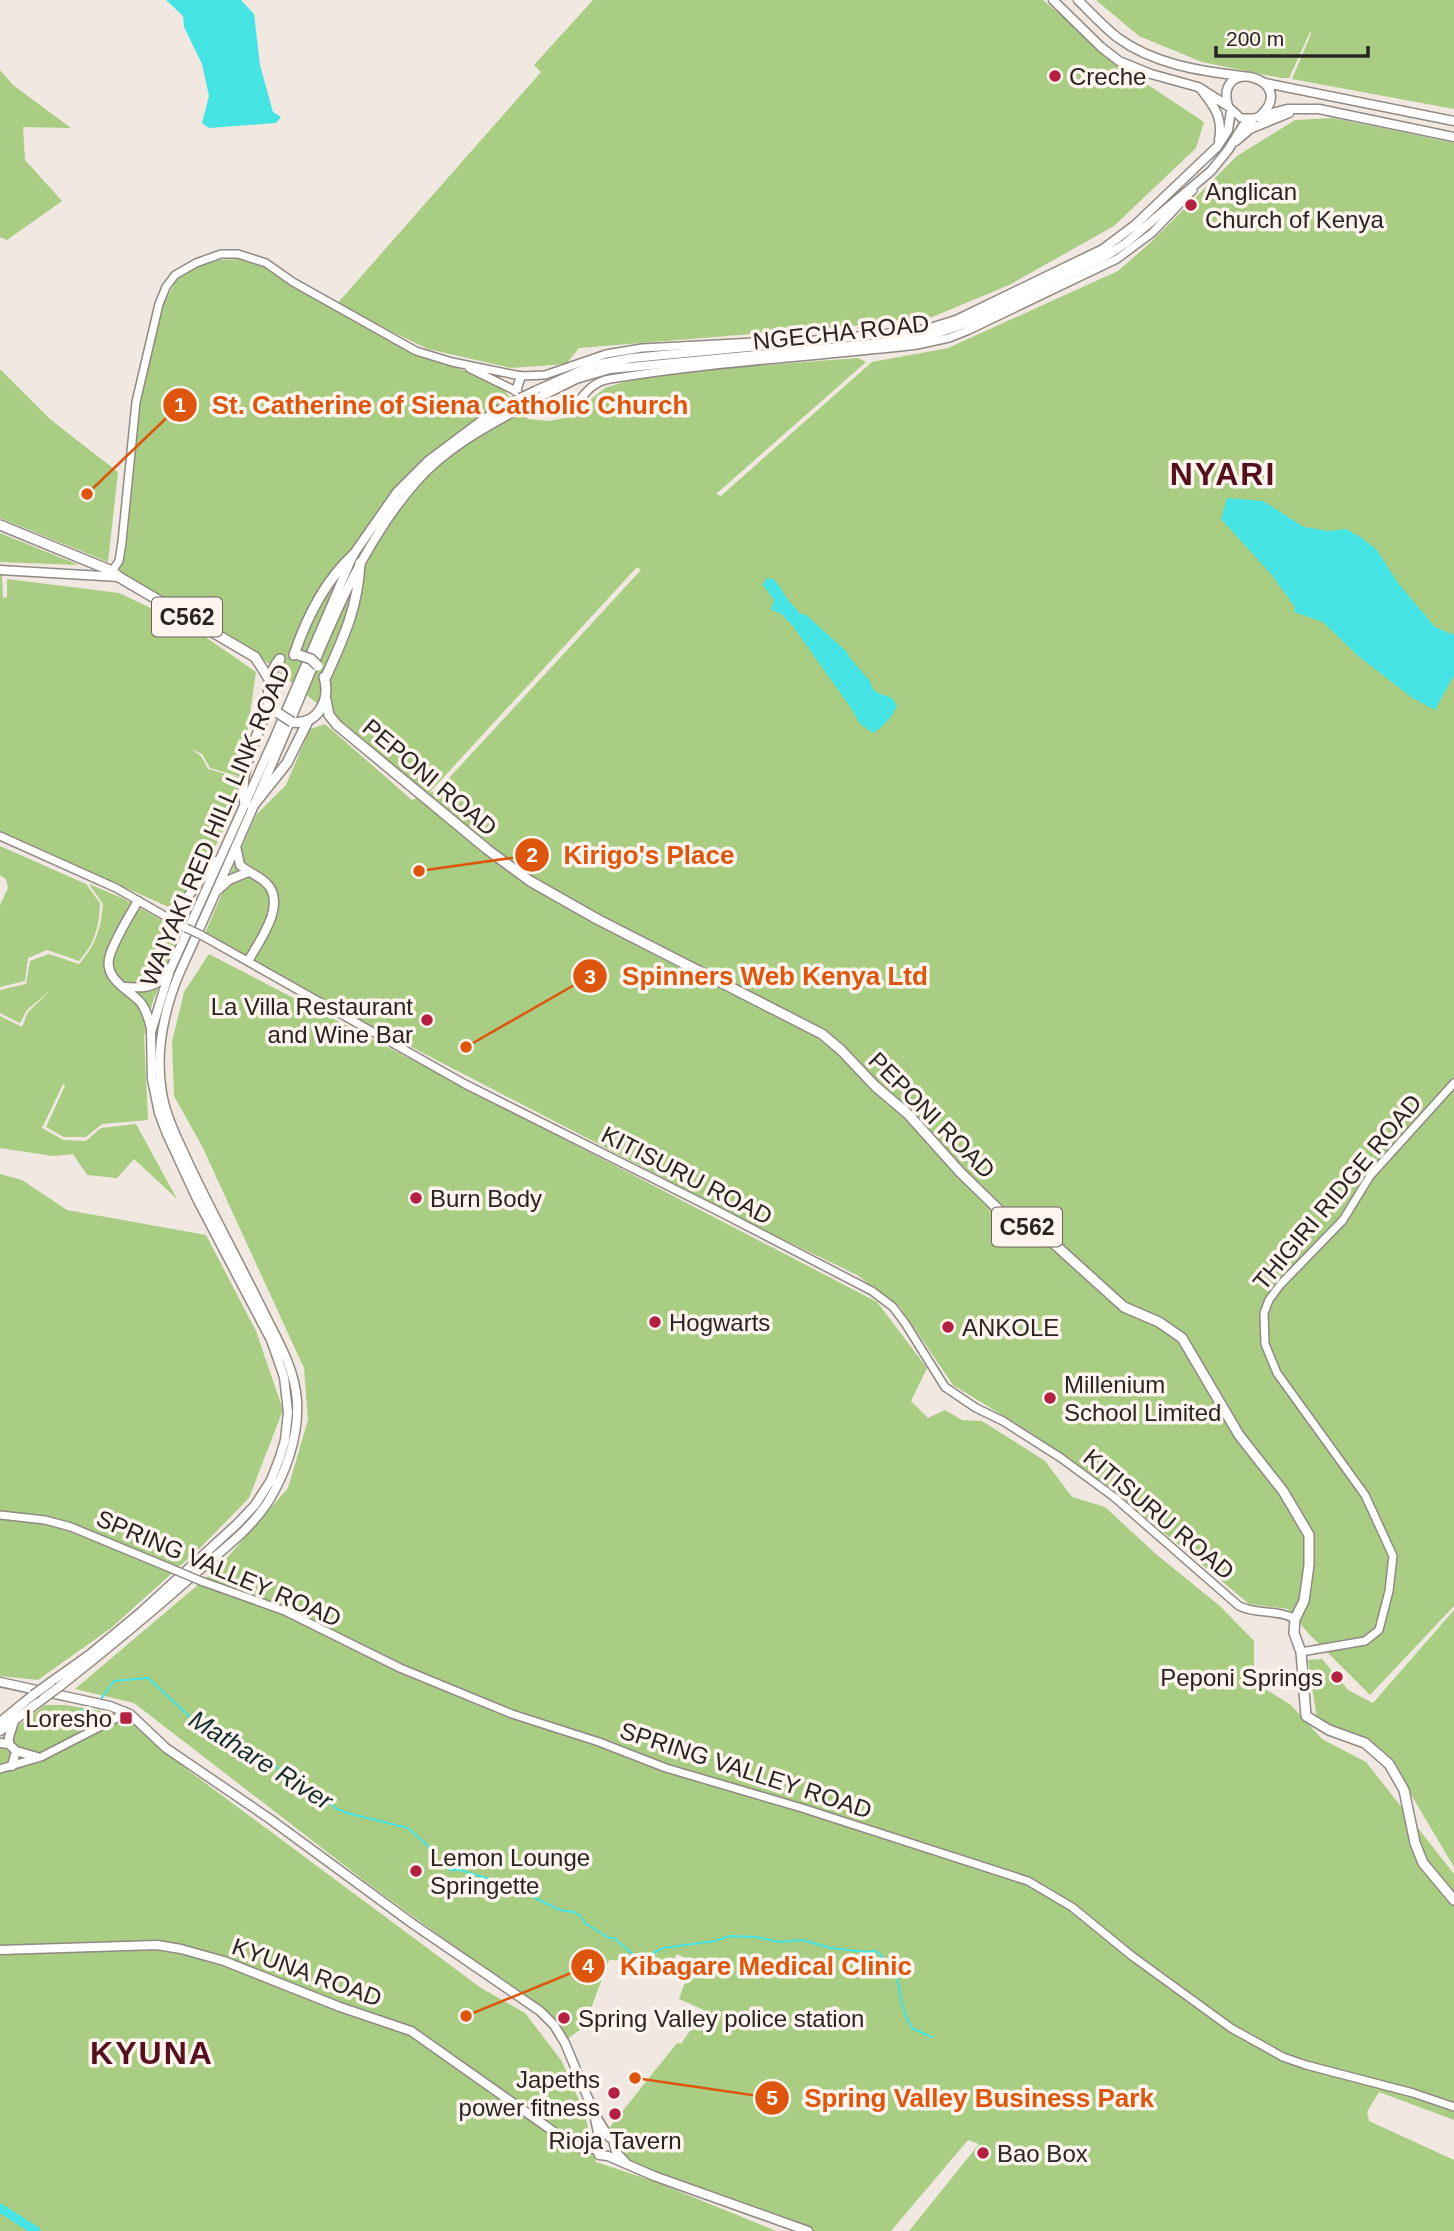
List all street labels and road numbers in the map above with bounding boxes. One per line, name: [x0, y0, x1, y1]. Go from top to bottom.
street label: NGECHA ROAD: [751, 309, 931, 355]
road number: C562: [152, 597, 222, 636]
street label: WAIYAKI RED HILL LINK ROAD: [135, 660, 295, 990]
street label: PEPONI ROAD: [357, 713, 503, 841]
street label: PEPONI ROAD: [864, 1047, 1000, 1183]
street label: THIGIRI RIDGE ROAD: [1247, 1089, 1427, 1295]
street label: KITISURU ROAD: [597, 1120, 777, 1230]
road number: C562: [992, 1208, 1062, 1246]
street label: KITISURU ROAD: [1078, 1443, 1240, 1585]
street label: SPRING VALLEY ROAD: [93, 1504, 345, 1632]
street label: SPRING VALLEY ROAD: [617, 1716, 875, 1824]
street label: KYUNA ROAD: [228, 1932, 386, 2012]

